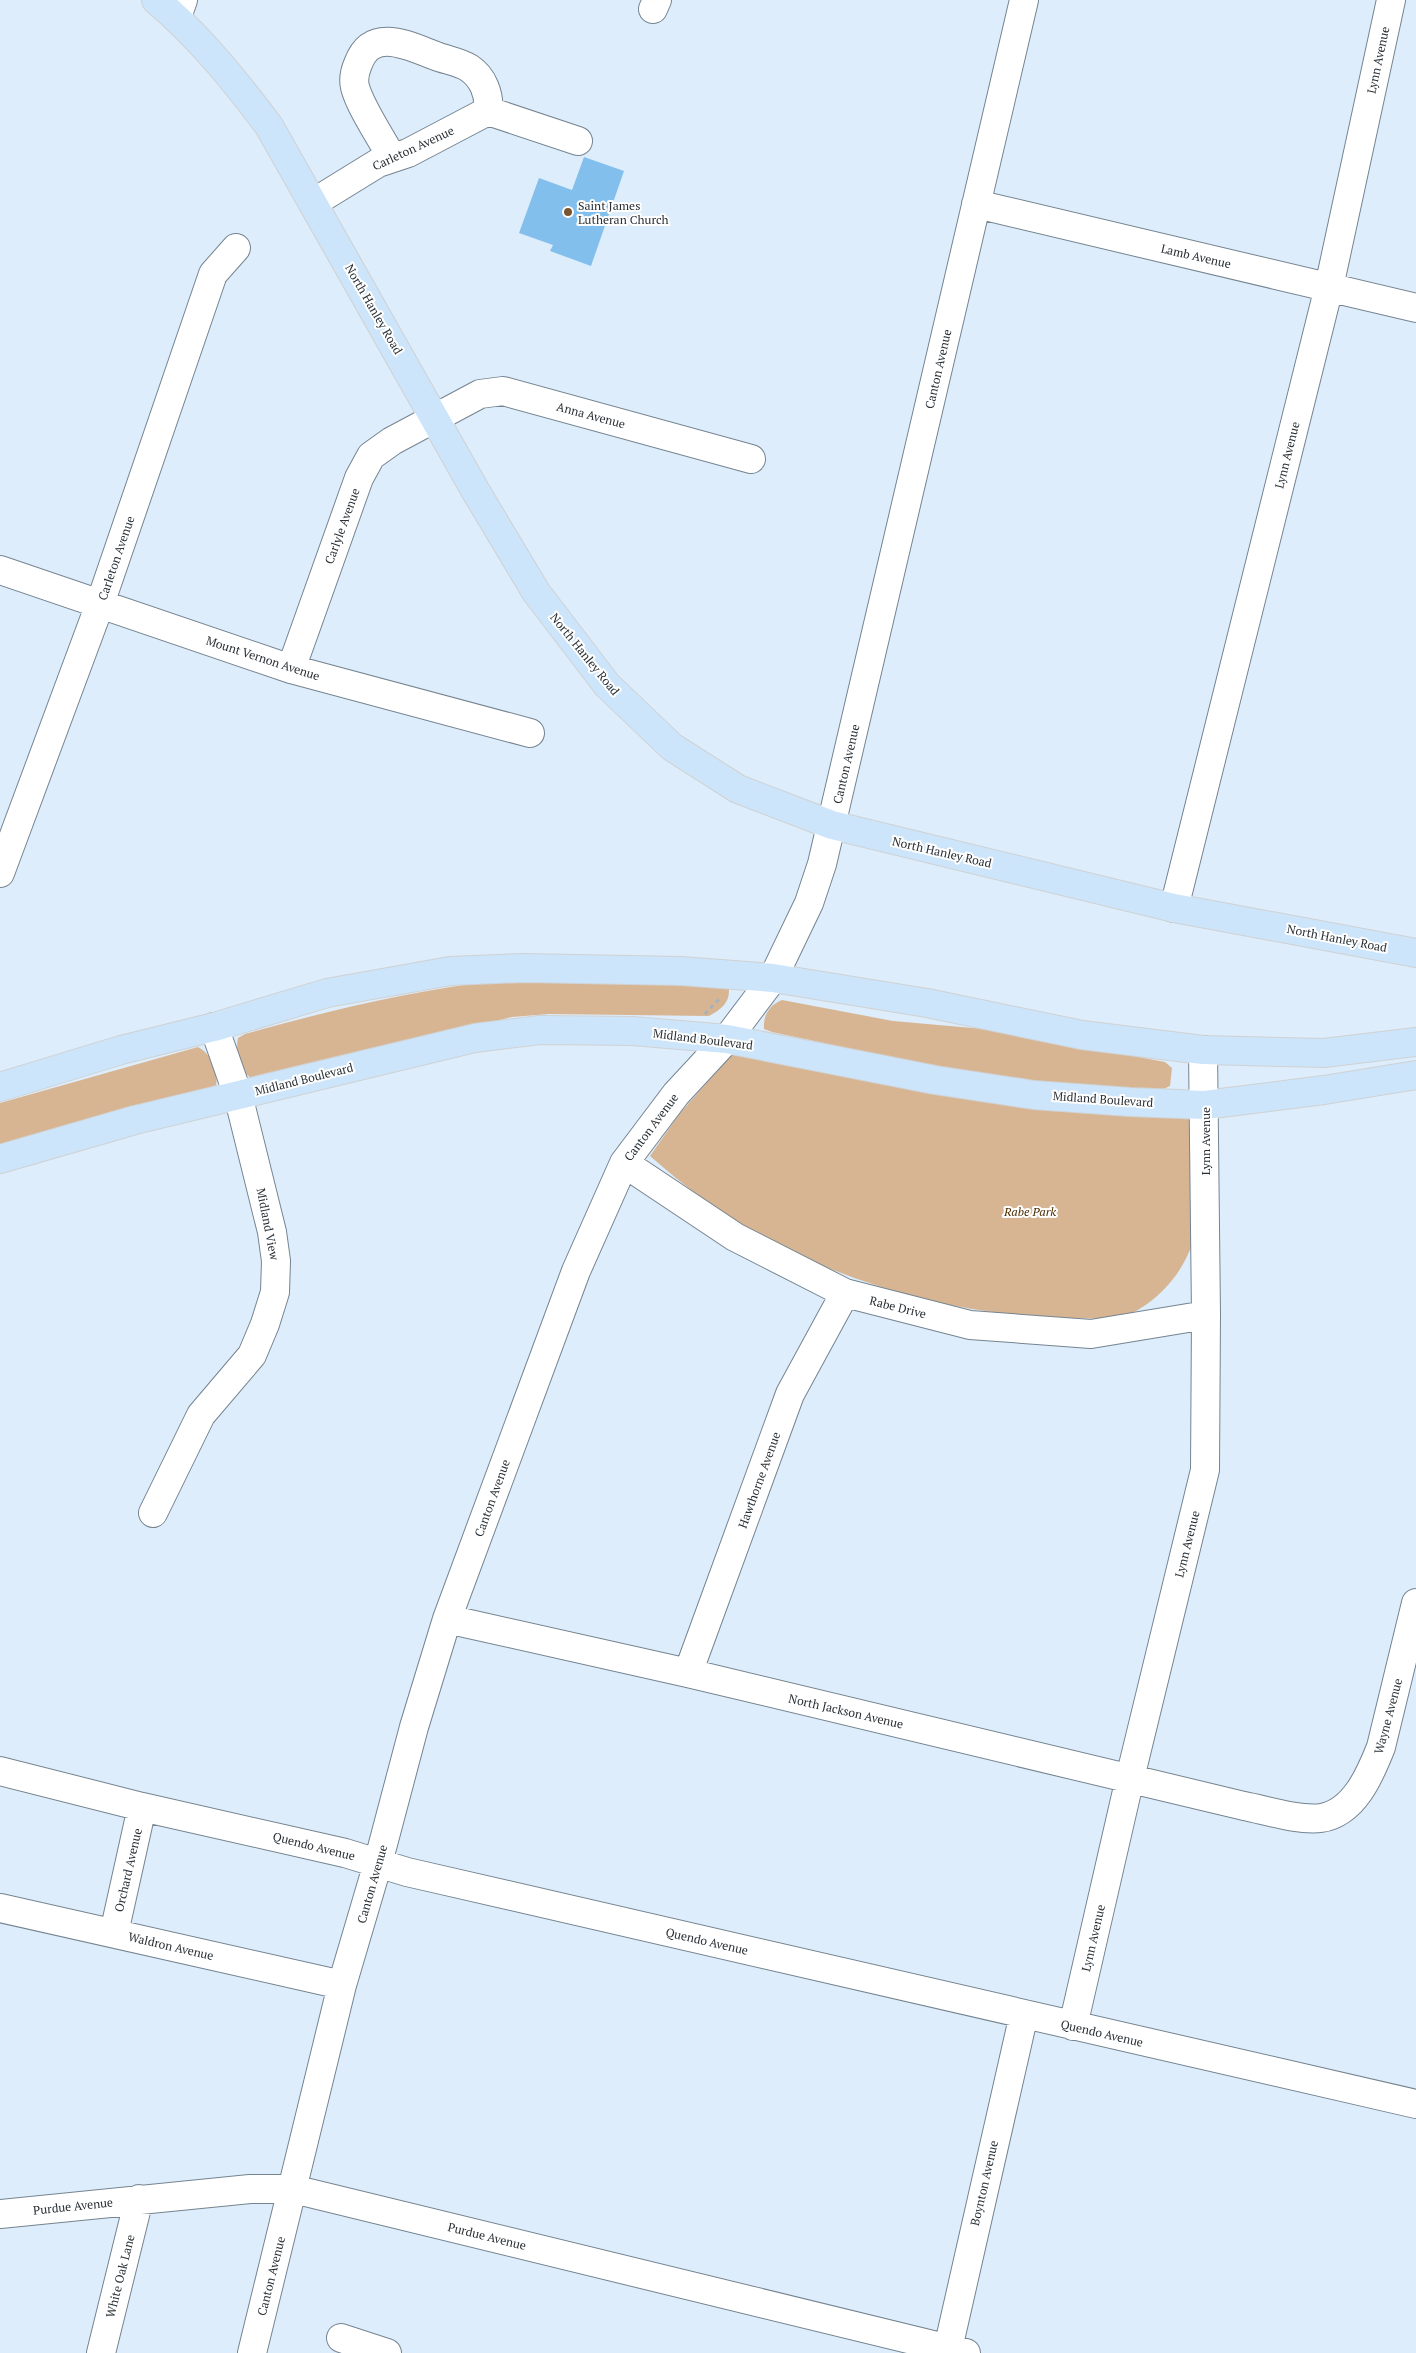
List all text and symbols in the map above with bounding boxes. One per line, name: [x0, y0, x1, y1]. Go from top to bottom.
street label: Lynn Avenue: [1364, 25, 1392, 95]
street label: Carleton Avenue: [370, 123, 456, 173]
place label: Saint James Lutheran Church: [578, 198, 669, 227]
marker: Saint James Lutheran Church: [562, 206, 574, 218]
street label: Lamb Avenue: [1159, 241, 1233, 271]
street label: North Hanley Road: [342, 261, 406, 357]
street label: Canton Avenue: [922, 328, 954, 410]
street label: Anna Avenue: [555, 399, 627, 431]
street label: Lynn Avenue: [1271, 420, 1303, 490]
street label: Carlyle Avenue: [321, 486, 363, 566]
street label: Carleton Avenue: [95, 514, 137, 602]
street label: North Hanley Road: [547, 610, 623, 698]
street label: Mount Vernon Avenue: [204, 633, 322, 683]
street label: Canton Avenue: [830, 723, 862, 805]
street label: North Hanley Road: [891, 833, 993, 871]
street label: North Hanley Road: [1286, 921, 1389, 955]
street label: Midland Boulevard: [652, 1025, 754, 1053]
street label: Midland Boulevard: [253, 1059, 355, 1098]
street label: Midland Boulevard: [1052, 1088, 1154, 1110]
street label: Canton Avenue: [621, 1090, 681, 1164]
street label: Lynn Avenue: [1198, 1107, 1213, 1175]
street label: Midland View: [254, 1187, 282, 1262]
park label: Rabe Park: [1003, 1204, 1056, 1219]
street label: Rabe Drive: [868, 1293, 928, 1321]
street label: Hawthorne Avenue: [735, 1430, 783, 1530]
street label: Canton Avenue: [471, 1457, 513, 1539]
street label: Lynn Avenue: [1171, 1509, 1203, 1579]
street label: Wayne Avenue: [1371, 1677, 1405, 1755]
street label: North Jackson Avenue: [787, 1690, 905, 1732]
street label: Orchard Avenue: [111, 1827, 145, 1913]
street label: Quendo Avenue: [271, 1829, 357, 1863]
street label: Canton Avenue: [354, 1843, 390, 1925]
street label: Lynn Avenue: [1078, 1903, 1108, 1973]
street label: Quendo Avenue: [664, 1924, 750, 1958]
street label: Waldron Avenue: [127, 1929, 215, 1963]
street label: Quendo Avenue: [1059, 2016, 1145, 2050]
street label: Boynton Avenue: [967, 2139, 1001, 2227]
street label: Purdue Avenue: [32, 2194, 114, 2218]
street label: Purdue Avenue: [446, 2219, 528, 2253]
street label: White Oak Lane: [102, 2233, 138, 2319]
street label: Canton Avenue: [254, 2235, 288, 2317]

